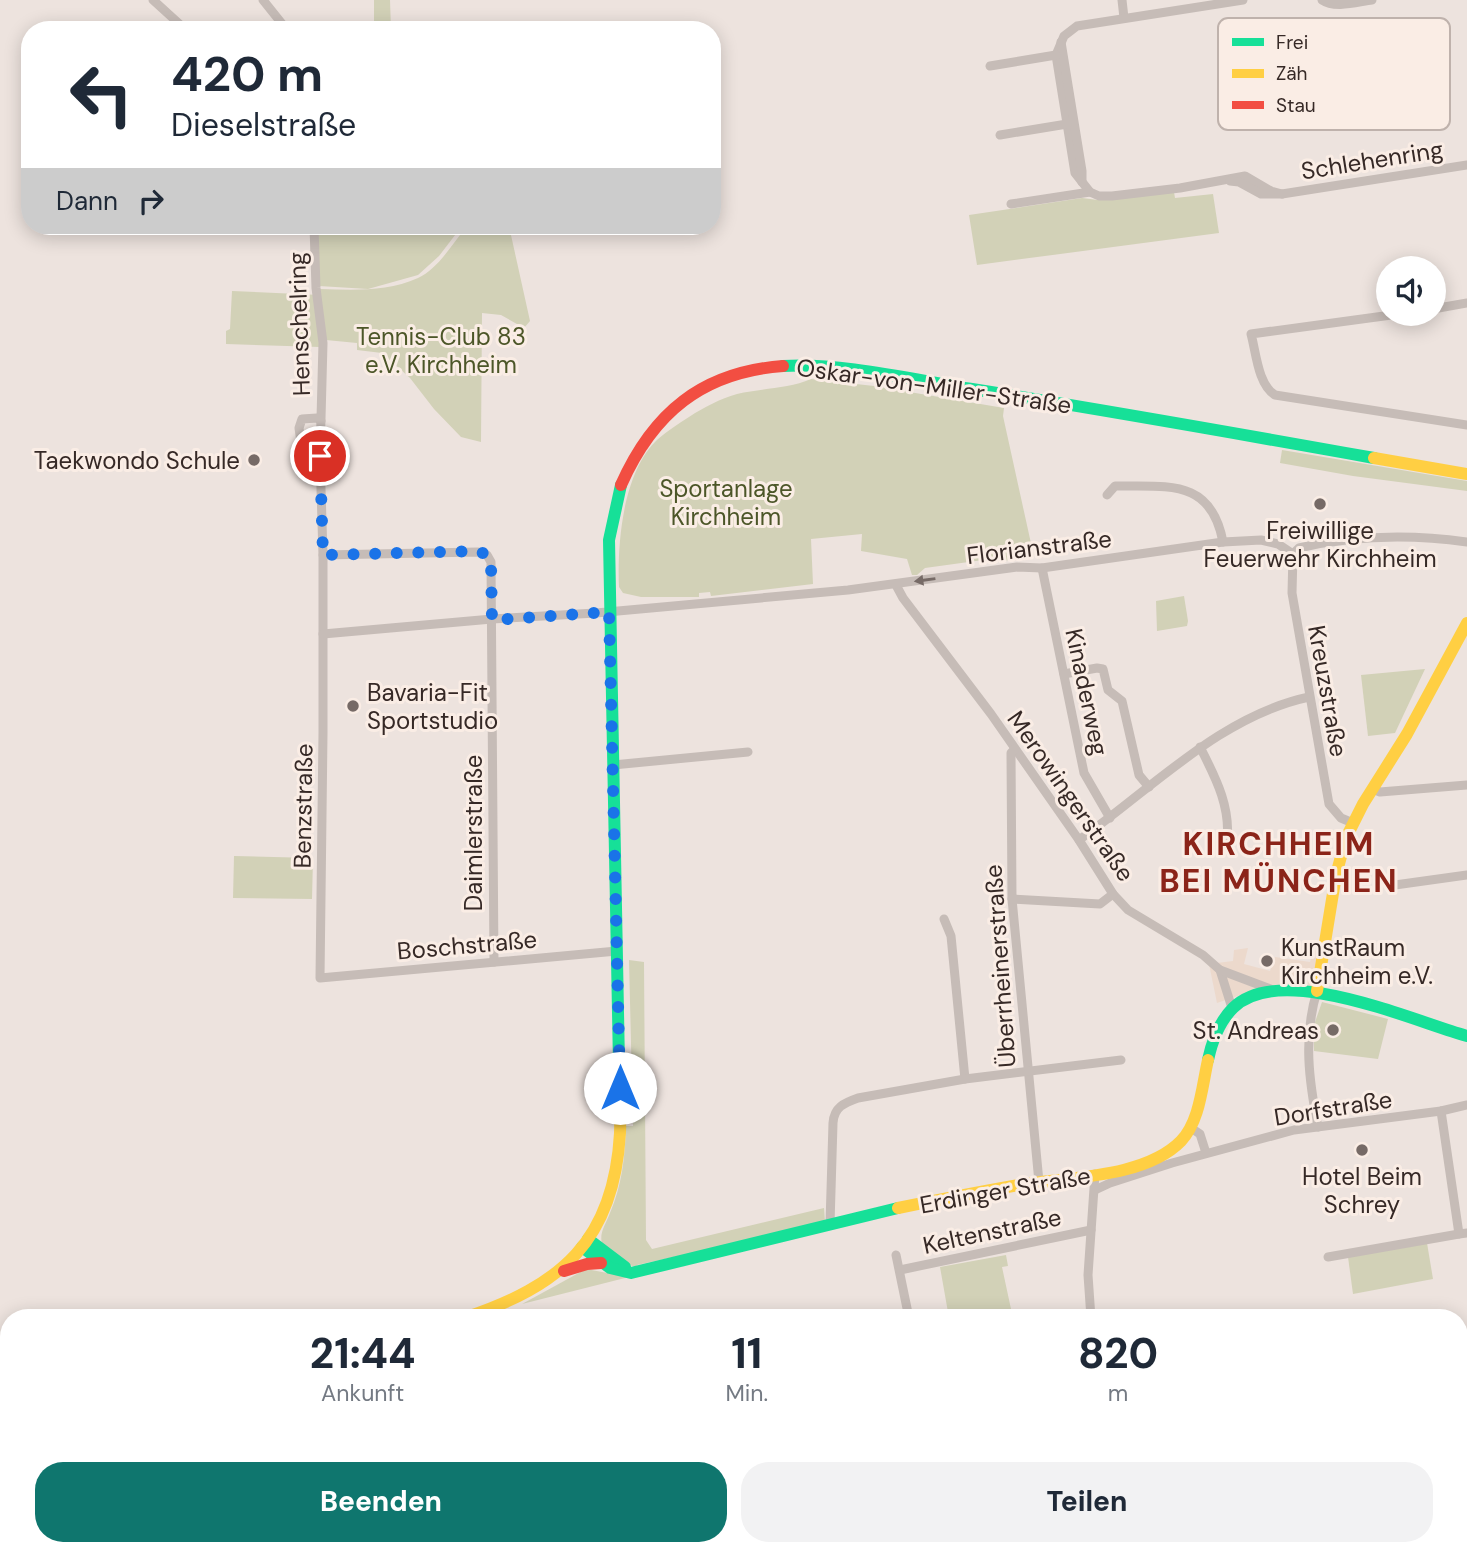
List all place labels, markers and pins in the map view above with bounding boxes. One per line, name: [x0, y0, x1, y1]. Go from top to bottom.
pin: [290, 426, 350, 486]
place label: Taekwondo Schule: [34, 445, 240, 476]
marker: Taekwondo Schule: [246, 452, 262, 468]
marker: Freiwillige Feuerwehr Kirchheim: [1312, 496, 1328, 512]
place label: Freiwillige Feuerwehr Kirchheim: [1203, 515, 1437, 574]
place label: Bavaria-Fit Sportstudio: [367, 677, 498, 736]
marker: Bavaria-Fit Sportstudio: [345, 698, 361, 714]
place label: KunstRaum Kirchheim e.V.: [1281, 932, 1433, 991]
marker: KunstRaum Kirchheim e.V.: [1259, 953, 1275, 969]
place label: St. Andreas: [1193, 1015, 1319, 1046]
marker: St. Andreas: [1325, 1022, 1341, 1038]
marker: Hotel Beim Schrey: [1354, 1142, 1370, 1158]
place label: Hotel Beim Schrey: [1302, 1161, 1422, 1220]

